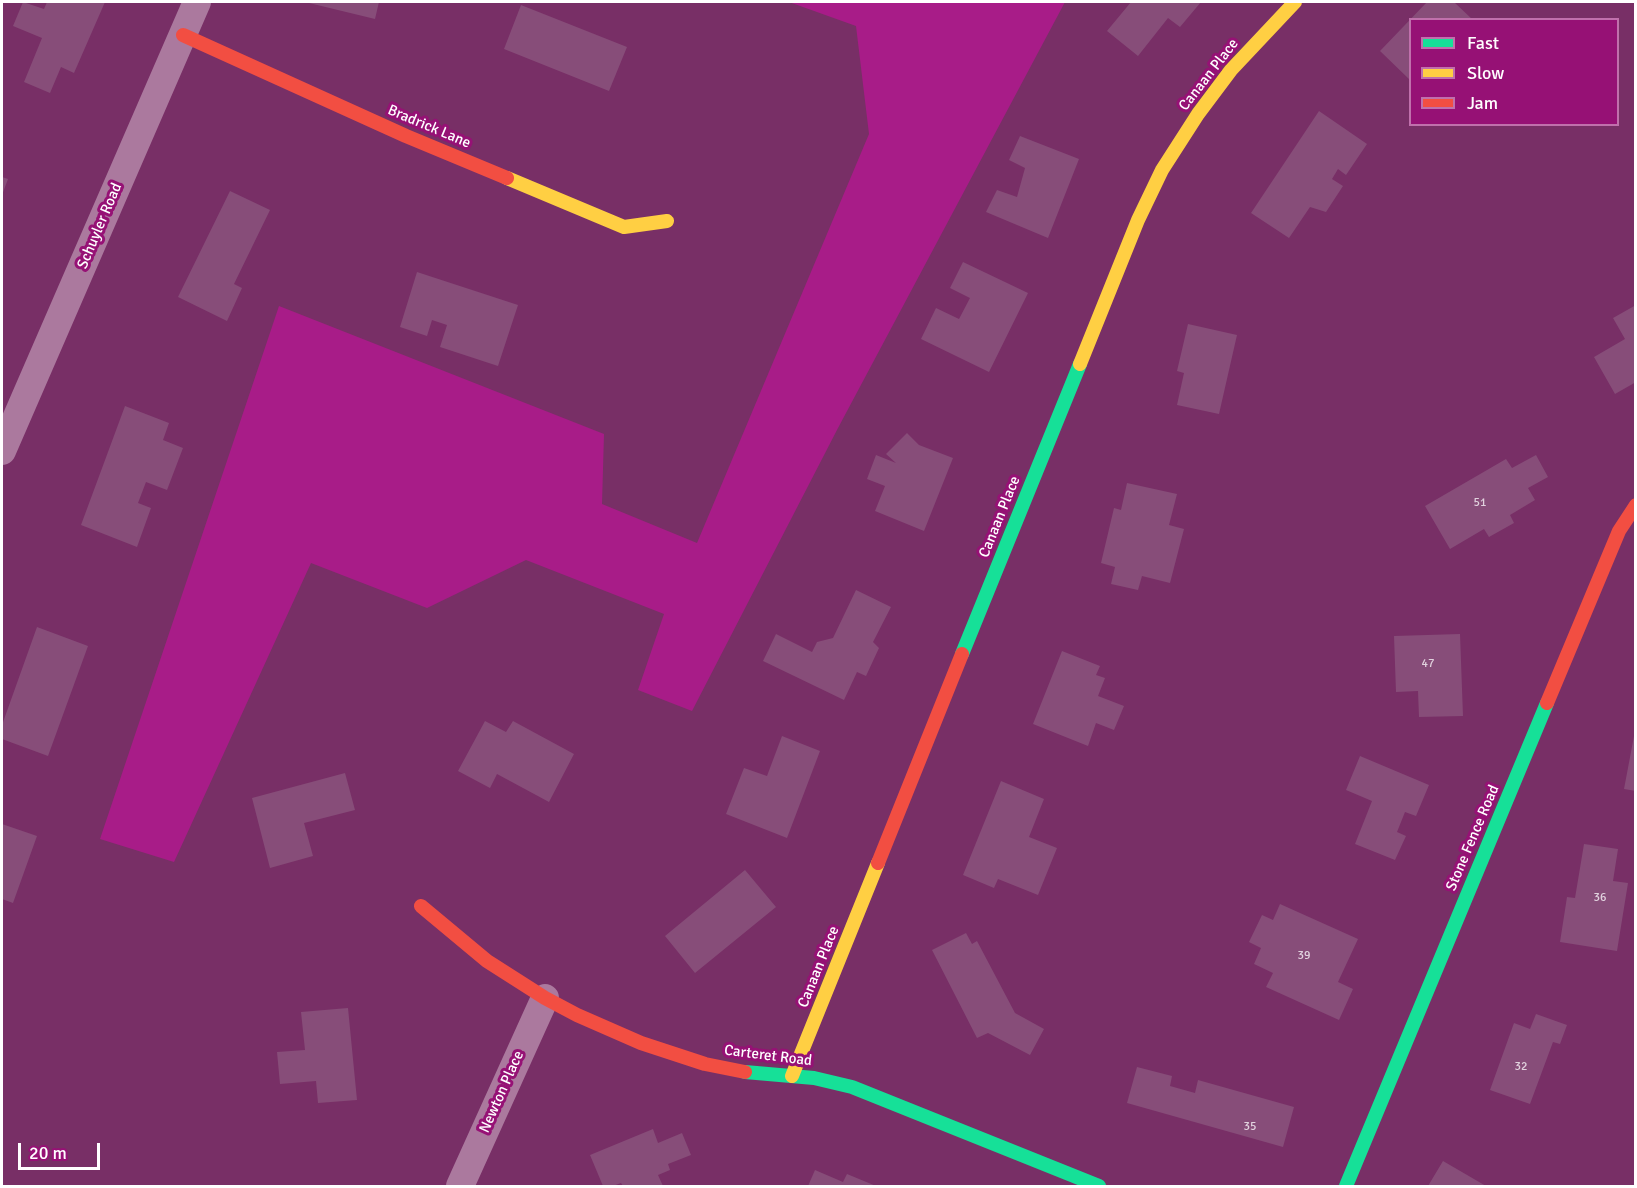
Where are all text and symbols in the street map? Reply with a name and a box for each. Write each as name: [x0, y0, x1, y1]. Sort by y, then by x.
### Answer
legend: [1409, 18, 1619, 126]
text: Fast: [1467, 32, 1499, 54]
street label: Canaan Place: [1175, 35, 1243, 115]
text: Slow: [1467, 62, 1504, 84]
text: Jam: [1467, 92, 1498, 114]
street label: Bradrick Lane: [385, 101, 473, 153]
street label: Schuyler Road: [74, 180, 126, 272]
street label: Canaan Place: [975, 474, 1025, 560]
house number: 51: [1474, 496, 1486, 510]
house number: 47: [1422, 657, 1434, 671]
street label: Stone Fence Road: [1443, 782, 1503, 894]
house number: 36: [1594, 891, 1606, 905]
street label: Canaan Place: [794, 924, 844, 1010]
house number: 39: [1298, 949, 1310, 963]
street label: Carteret Road: [723, 1042, 813, 1070]
street label: Newton Place: [476, 1048, 528, 1136]
house number: 32: [1515, 1060, 1527, 1074]
house number: 35: [1244, 1120, 1256, 1134]
scale bar: [21, 1131, 104, 1169]
text: 20 m: [29, 1142, 67, 1164]

